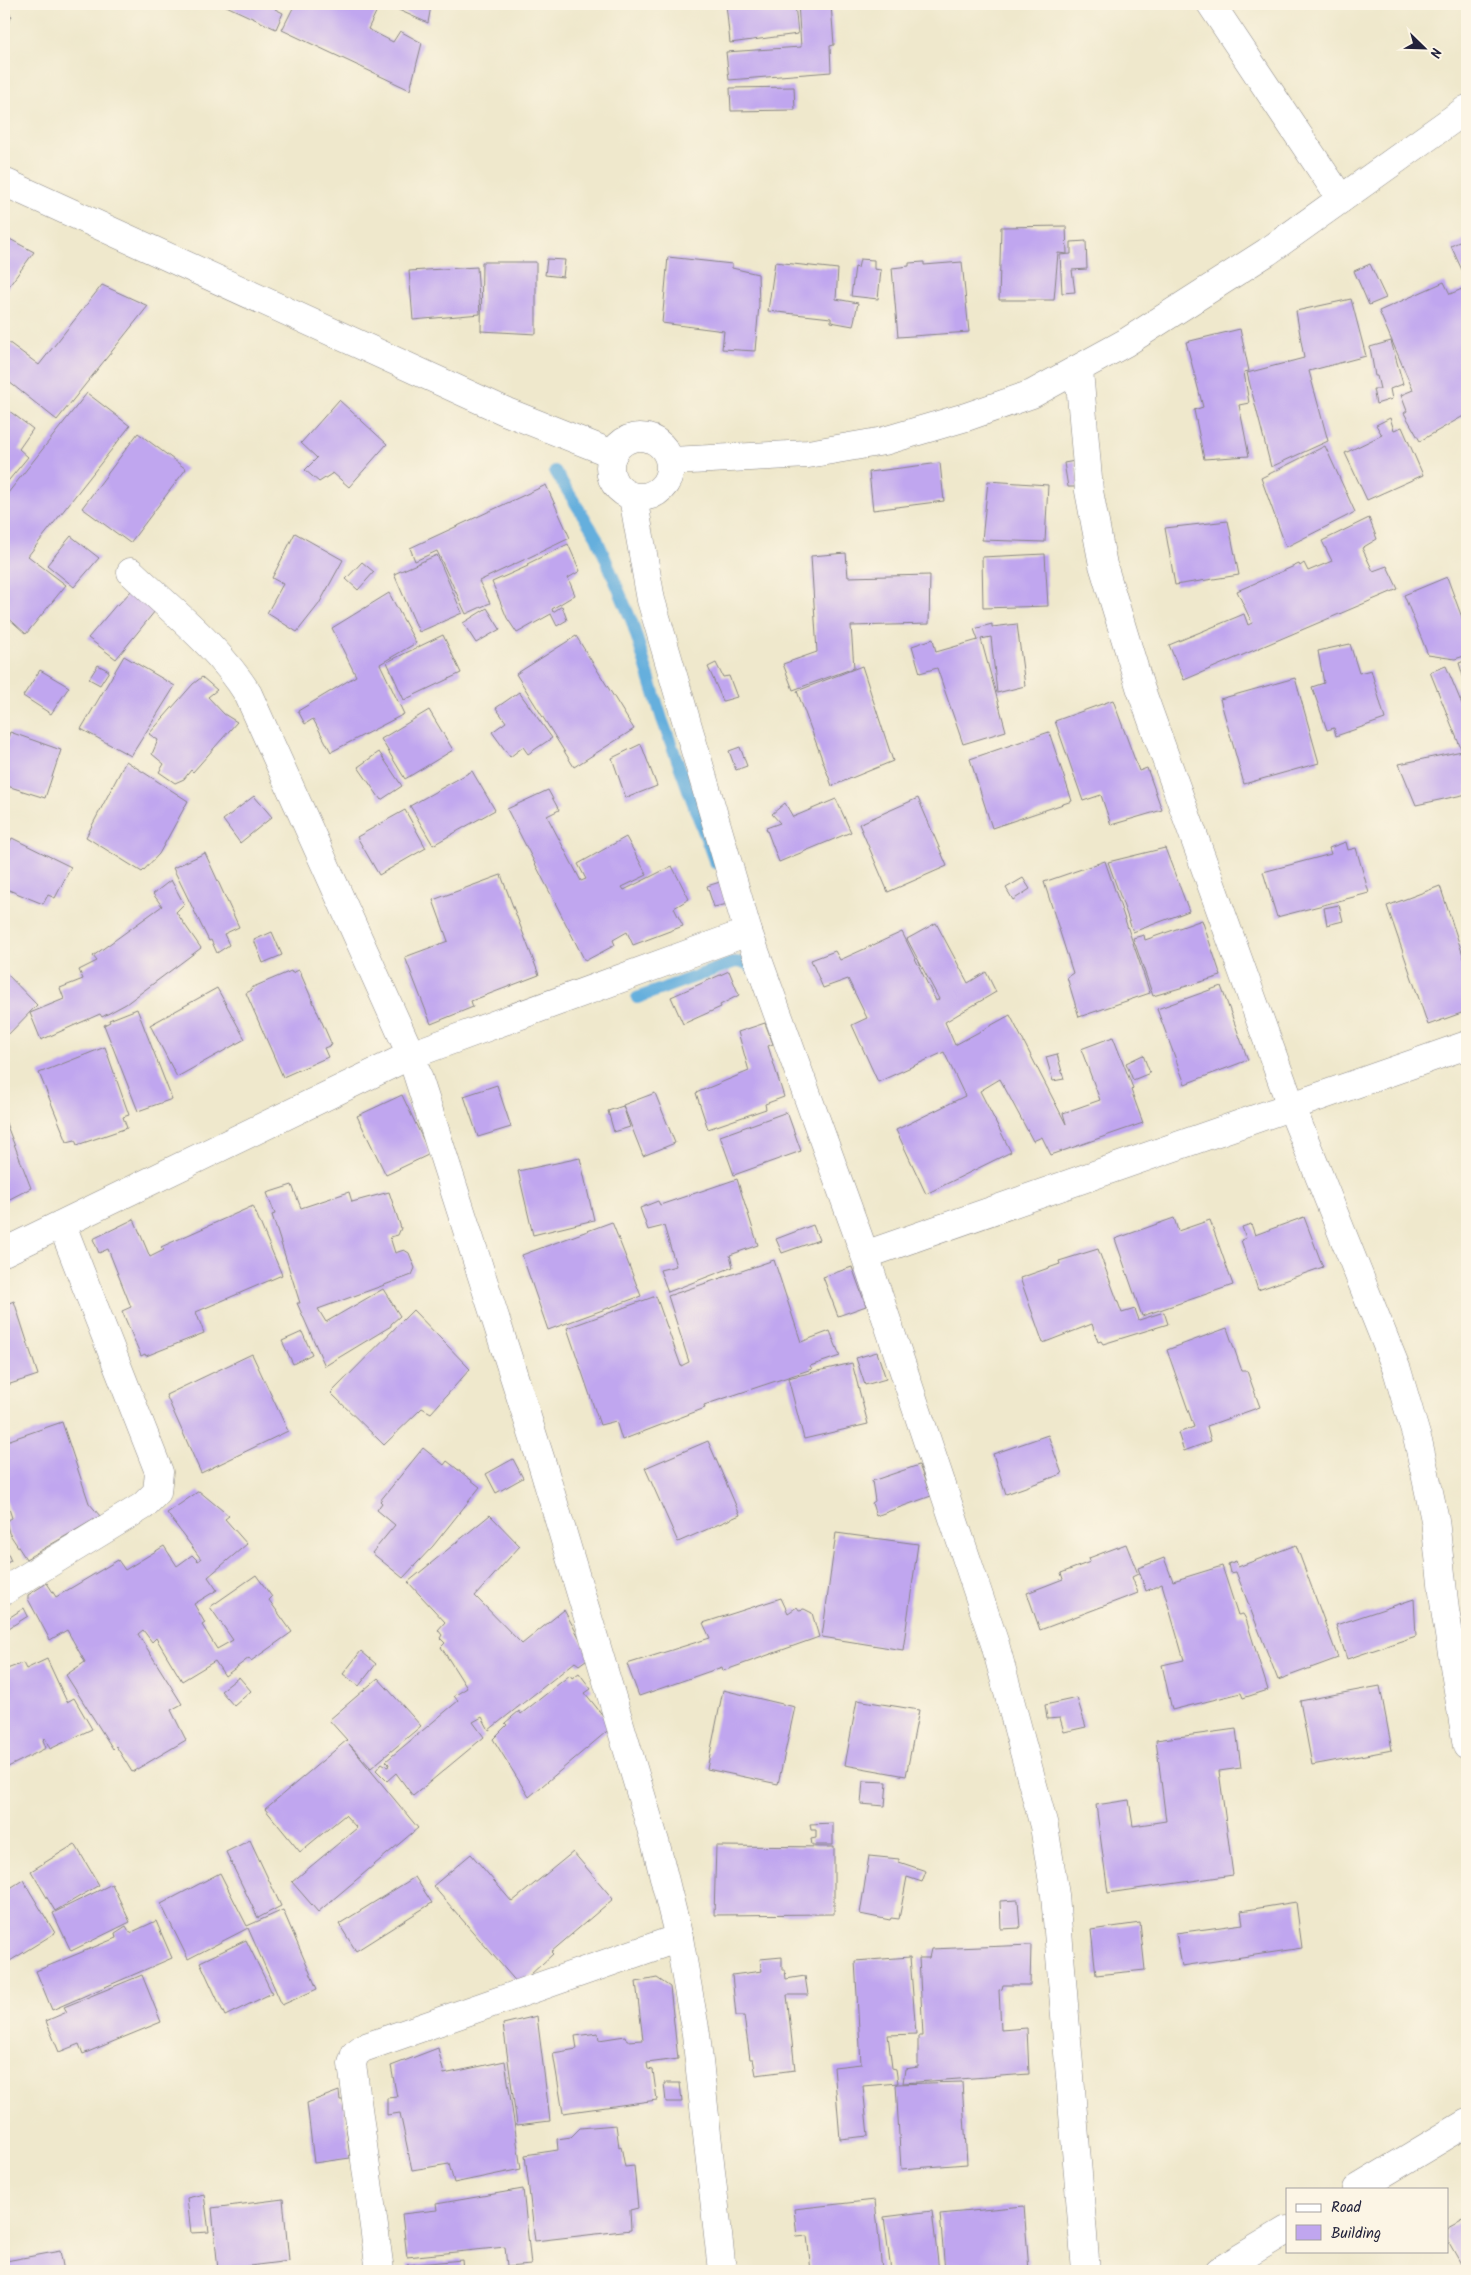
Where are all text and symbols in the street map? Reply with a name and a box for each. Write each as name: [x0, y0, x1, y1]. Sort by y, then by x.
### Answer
north arrow: [1398, 22, 1448, 72]
text: N: [1423, 44, 1447, 61]
legend: [1286, 2188, 1448, 2252]
text: Road: [1331, 2196, 1362, 2220]
text: Building: [1331, 2222, 1381, 2246]

